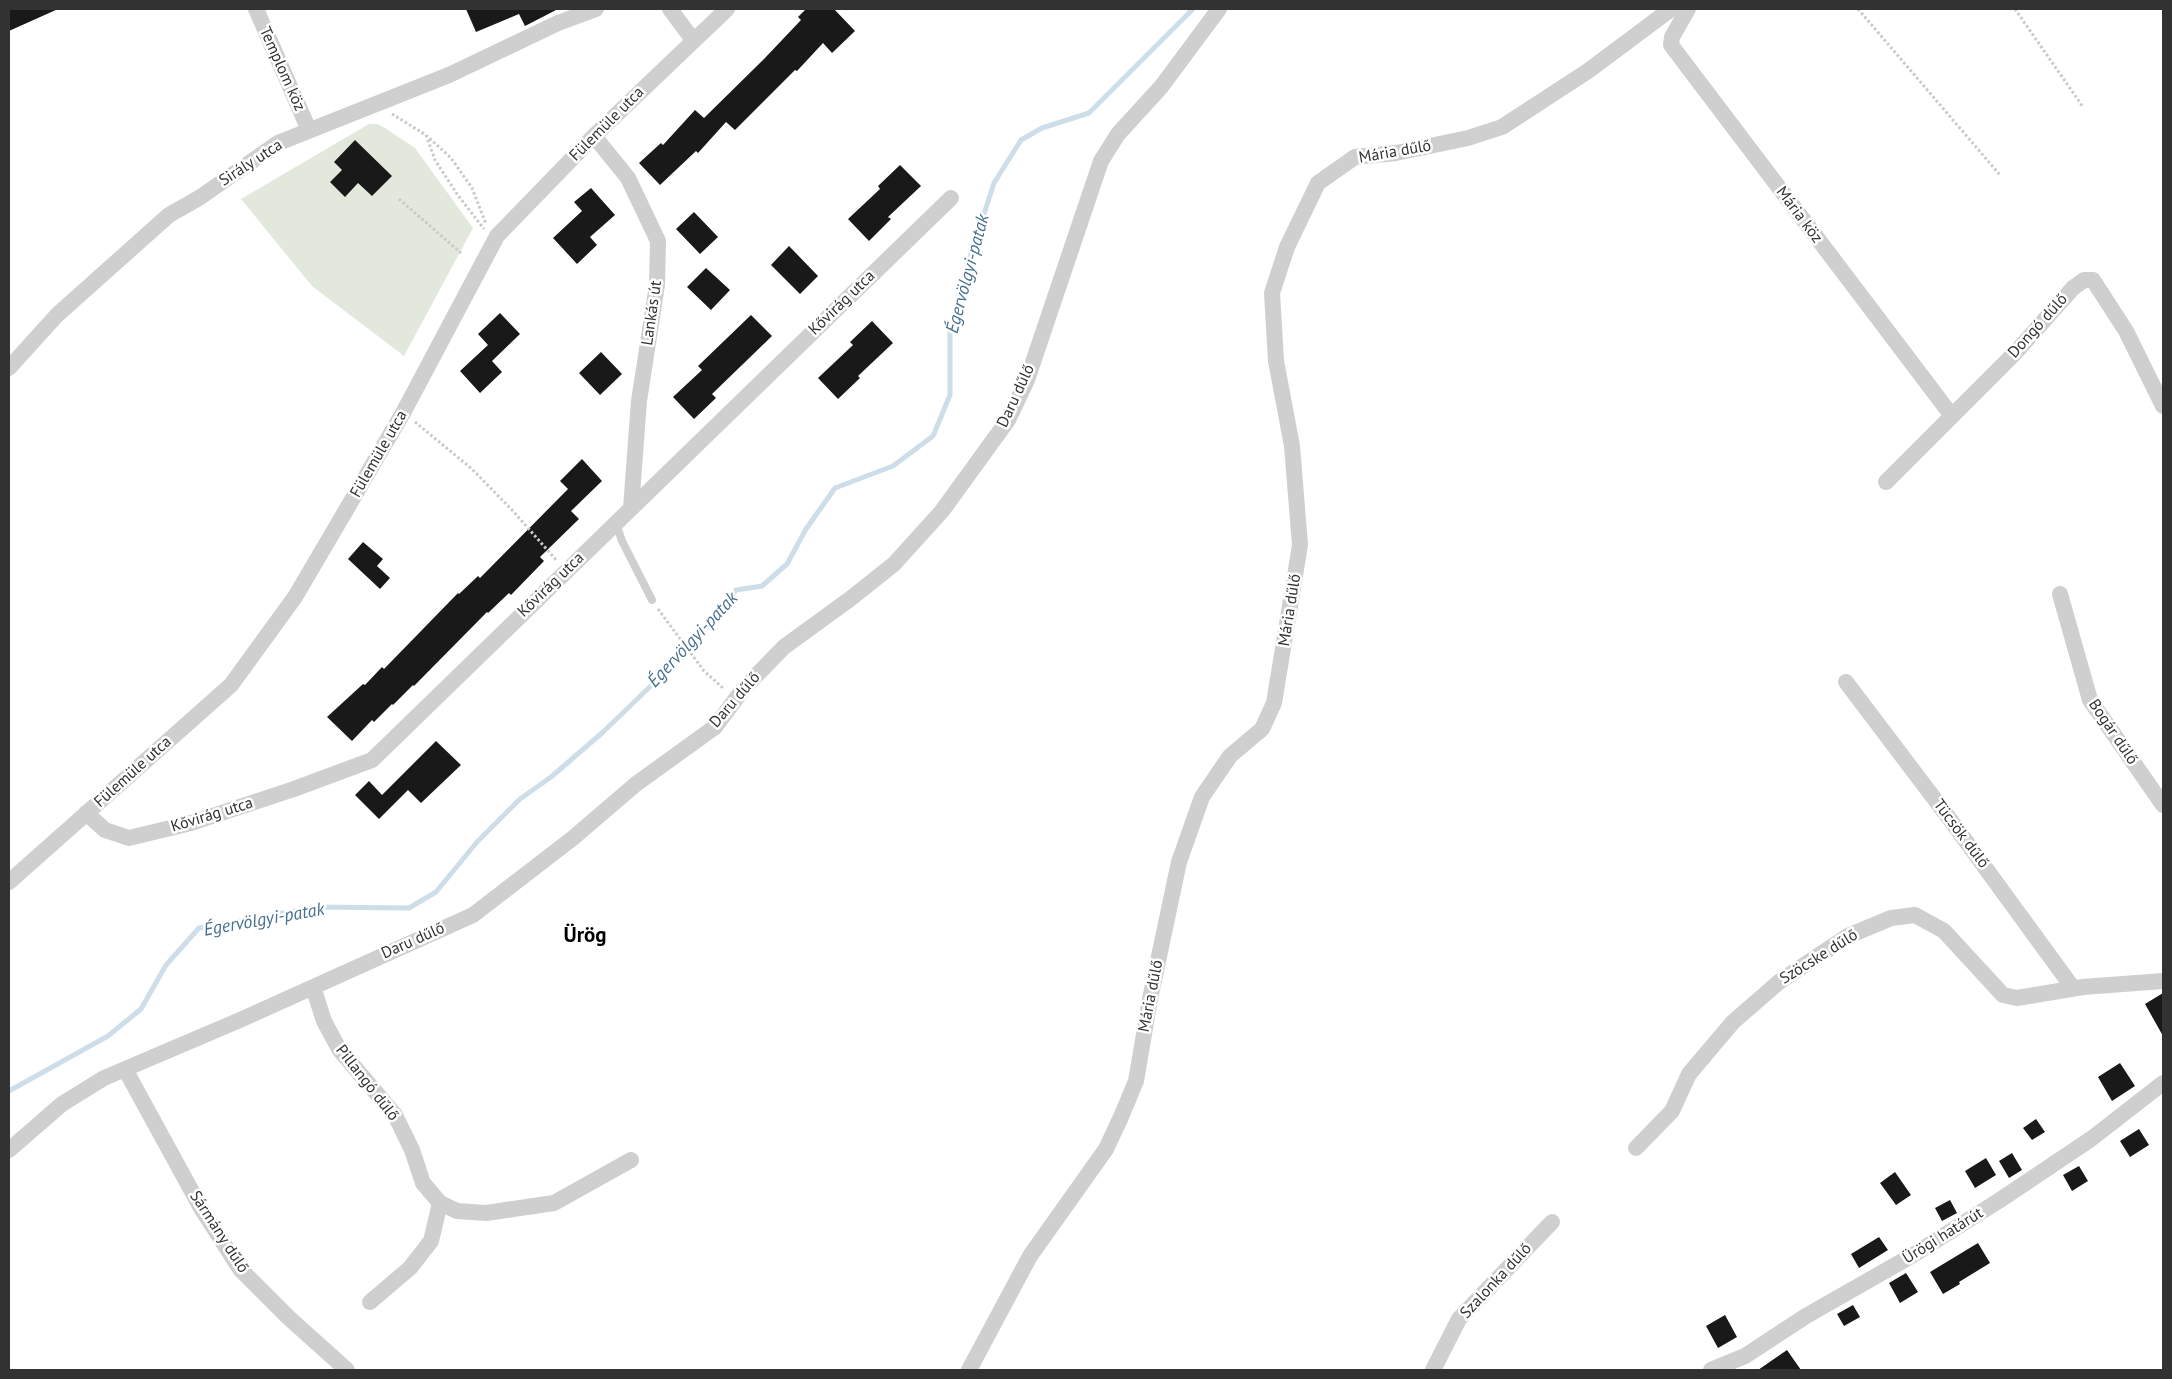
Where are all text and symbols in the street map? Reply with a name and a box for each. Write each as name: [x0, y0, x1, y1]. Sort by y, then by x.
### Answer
street label: Templom köz: [255, 24, 309, 114]
street label: Fülemüle utca: [566, 83, 648, 165]
street label: Sirály utca: [216, 135, 286, 191]
street label: Mária dűlő: [1357, 136, 1433, 168]
street label: Mária köz: [1772, 183, 1826, 247]
water label: Égervölgyi-patak: [942, 212, 994, 336]
street label: Kővirág utca: [805, 267, 879, 339]
street label: Lankás út: [638, 279, 666, 347]
street label: Dongó dűlő: [2004, 290, 2072, 362]
street label: Daru dűlő: [993, 361, 1039, 431]
street label: Fülemüle utca: [346, 407, 412, 501]
street label: Kővirág utca: [514, 549, 588, 621]
street label: Mária dűlő: [1275, 572, 1305, 648]
water label: Égervölgyi-patak: [643, 588, 743, 692]
street label: Daru dűlő: [706, 668, 764, 732]
street label: Bogár dűlő: [2084, 696, 2142, 768]
street label: Fülemüle utca: [90, 732, 176, 812]
street label: Kővirág utca: [169, 793, 255, 837]
street label: Tücsök dűlő: [1929, 796, 1993, 872]
water label: Égervölgyi-patak: [202, 899, 326, 941]
street label: Daru dűlő: [378, 919, 448, 963]
district label: Ürög: [563, 923, 607, 949]
street label: Szöcske dűlő: [1776, 925, 1862, 989]
street label: Mária dűlő: [1135, 958, 1167, 1034]
street label: Pillangó dűlő: [331, 1041, 403, 1125]
street label: Sármány dűlő: [185, 1187, 253, 1277]
street label: Ürögi határút: [1899, 1204, 1987, 1268]
street label: Szalonka dűlő: [1456, 1239, 1536, 1323]

